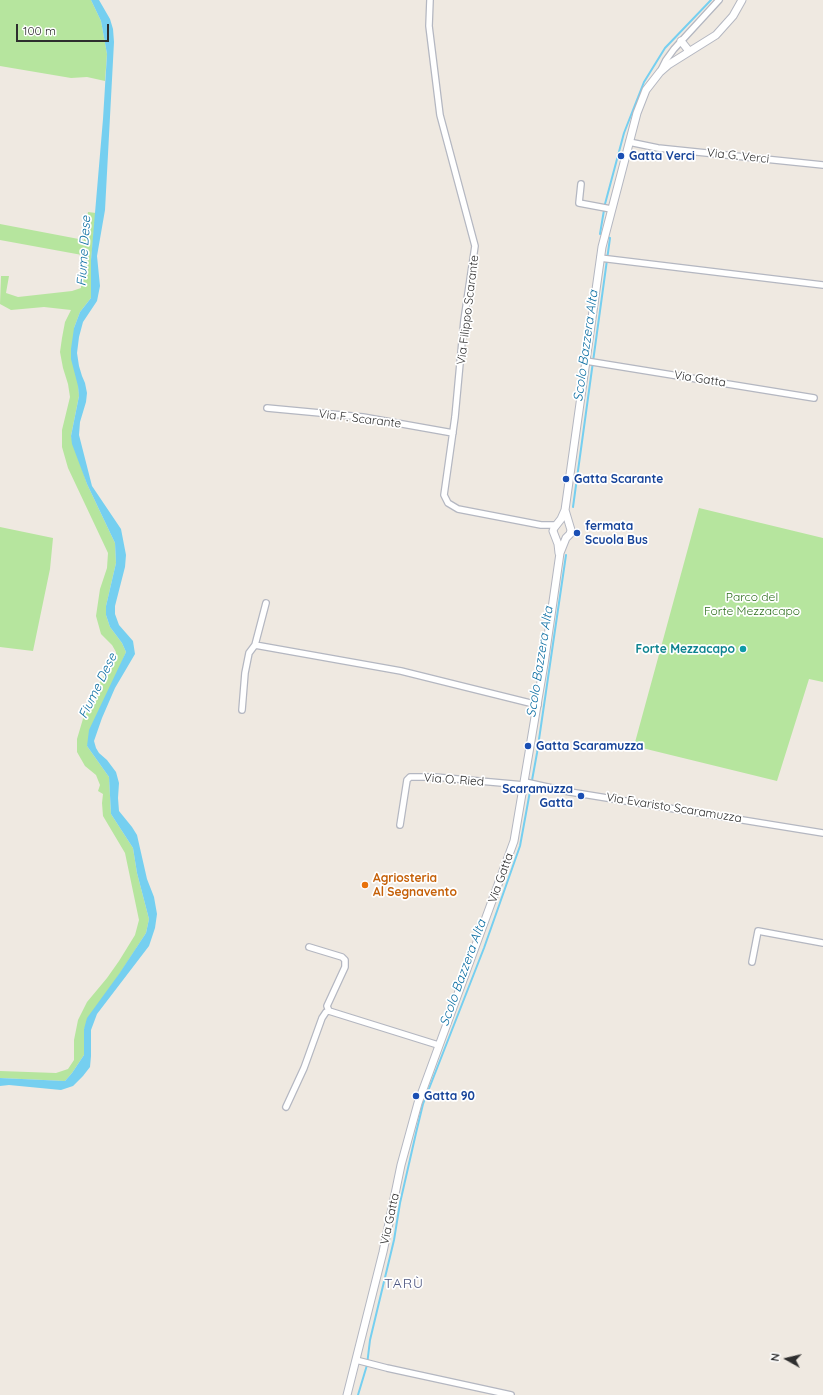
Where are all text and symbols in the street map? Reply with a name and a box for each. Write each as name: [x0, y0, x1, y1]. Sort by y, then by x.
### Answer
scale bar: [18, 16, 111, 42]
text: 100 m: [23, 23, 56, 38]
street label: Via G. Verci: [706, 146, 770, 166]
place label: Gatta Verci: [629, 149, 695, 163]
marker: Gatta Verci: [616, 151, 626, 161]
water label: Fiume Dese: [74, 215, 94, 287]
street label: Via Filippo Scarante: [454, 254, 482, 366]
water label: Scolo Bazzera Alta: [570, 289, 602, 403]
street label: Via Gatta: [673, 368, 727, 390]
street label: Via F. Scarante: [318, 407, 402, 431]
place label: Gatta Scarante: [574, 472, 663, 486]
marker: Gatta Scarante: [561, 474, 571, 484]
place label: fermata Scuola Bus: [585, 519, 648, 547]
marker: fermata Scuola Bus: [572, 528, 582, 538]
park label: Parco del Forte Mezzacapo: [704, 590, 800, 618]
water label: Scolo Bazzera Alta: [524, 605, 556, 719]
place label: Forte Mezzacapo: [636, 642, 735, 656]
marker: Forte Mezzacapo: [738, 644, 748, 654]
water label: Fiume Dese: [76, 651, 120, 721]
place label: Gatta Scaramuzza: [536, 739, 644, 753]
marker: Gatta Scaramuzza: [523, 741, 533, 751]
street label: Via O. Ried: [423, 771, 485, 789]
place label: Scaramuzza Gatta: [502, 782, 573, 810]
street label: Via Evaristo Scaramuzza: [605, 790, 743, 826]
marker: Scaramuzza Gatta: [576, 791, 586, 801]
street label: Via Gatta: [485, 851, 517, 905]
place label: Agriosteria Al Segnavento: [373, 871, 457, 899]
marker: Agriosteria Al Segnavento: [360, 880, 370, 890]
water label: Scolo Bazzera Alta: [437, 918, 489, 1028]
place label: Gatta 90: [424, 1089, 475, 1103]
marker: Gatta 90: [411, 1091, 421, 1101]
street label: Via Gatta: [378, 1192, 402, 1246]
district label: TARÙ: [384, 1276, 424, 1292]
north arrow: [767, 1339, 807, 1379]
text: N: [768, 1352, 783, 1362]

